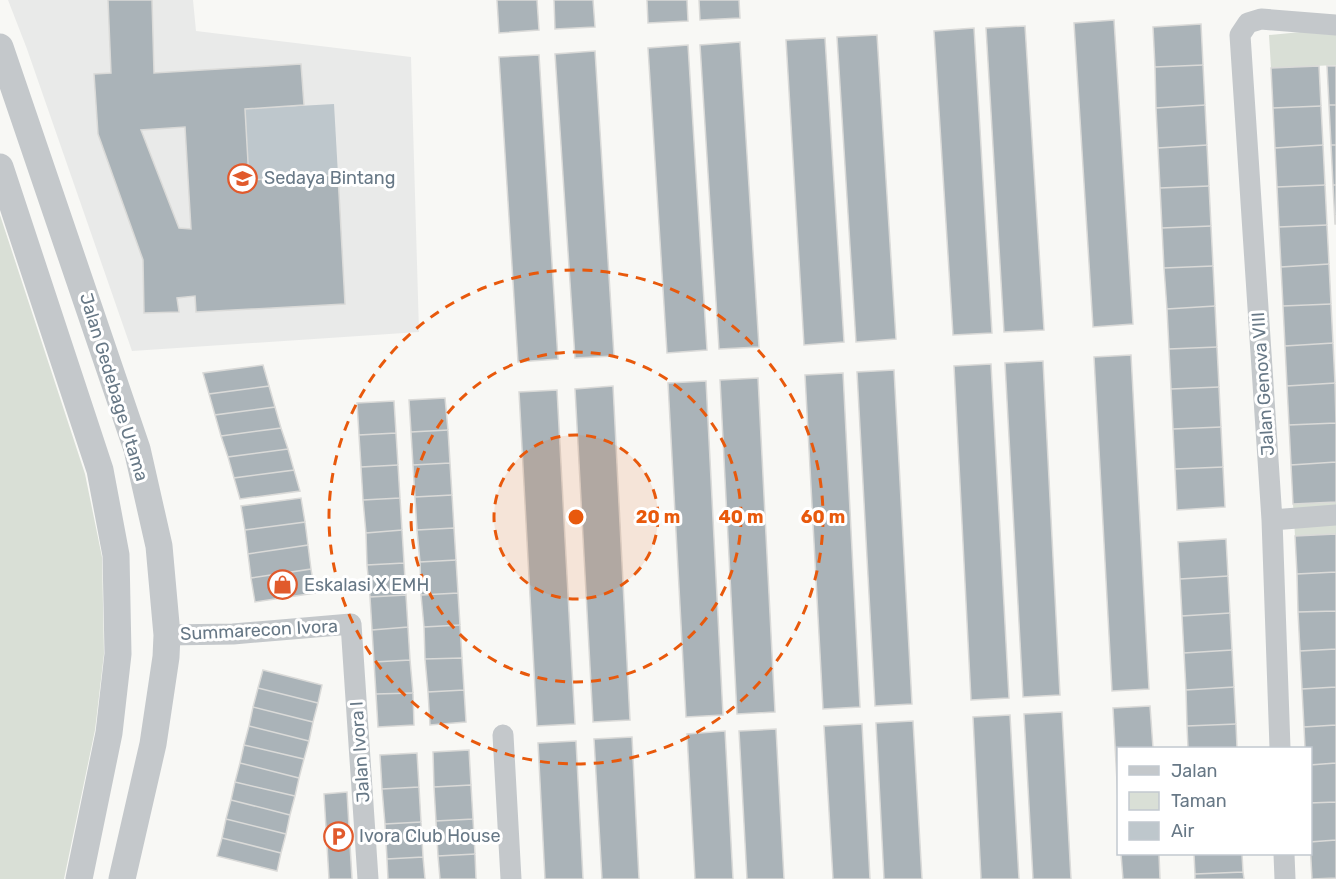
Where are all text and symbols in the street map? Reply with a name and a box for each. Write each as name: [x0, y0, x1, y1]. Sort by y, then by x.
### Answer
school or university icon: Sedaya Bintang: [227, 162, 259, 194]
place label: Sedaya Bintang: [264, 167, 395, 189]
street label: Jalan Gedebage Utama: [75, 290, 153, 484]
street label: Jalan Genova VIII: [1247, 311, 1279, 457]
text: 20 m: [636, 506, 680, 528]
text: 40 m: [719, 506, 763, 528]
text: 60 m: [801, 506, 845, 528]
centre of rings: [566, 507, 586, 527]
shop icon: Eskalasi X EMH: [267, 569, 299, 601]
place label: Eskalasi X EMH: [304, 574, 429, 596]
street label: Summarecon Ivora: [180, 615, 338, 645]
street label: Jalan Ivora I: [345, 700, 375, 804]
legend: [1117, 747, 1312, 855]
text: Jalan: [1171, 760, 1218, 782]
text: Taman: [1171, 790, 1227, 812]
parking icon: Ivora Club House: [322, 820, 354, 852]
text: Air: [1171, 820, 1194, 842]
place label: Ivora Club House: [359, 825, 501, 847]

